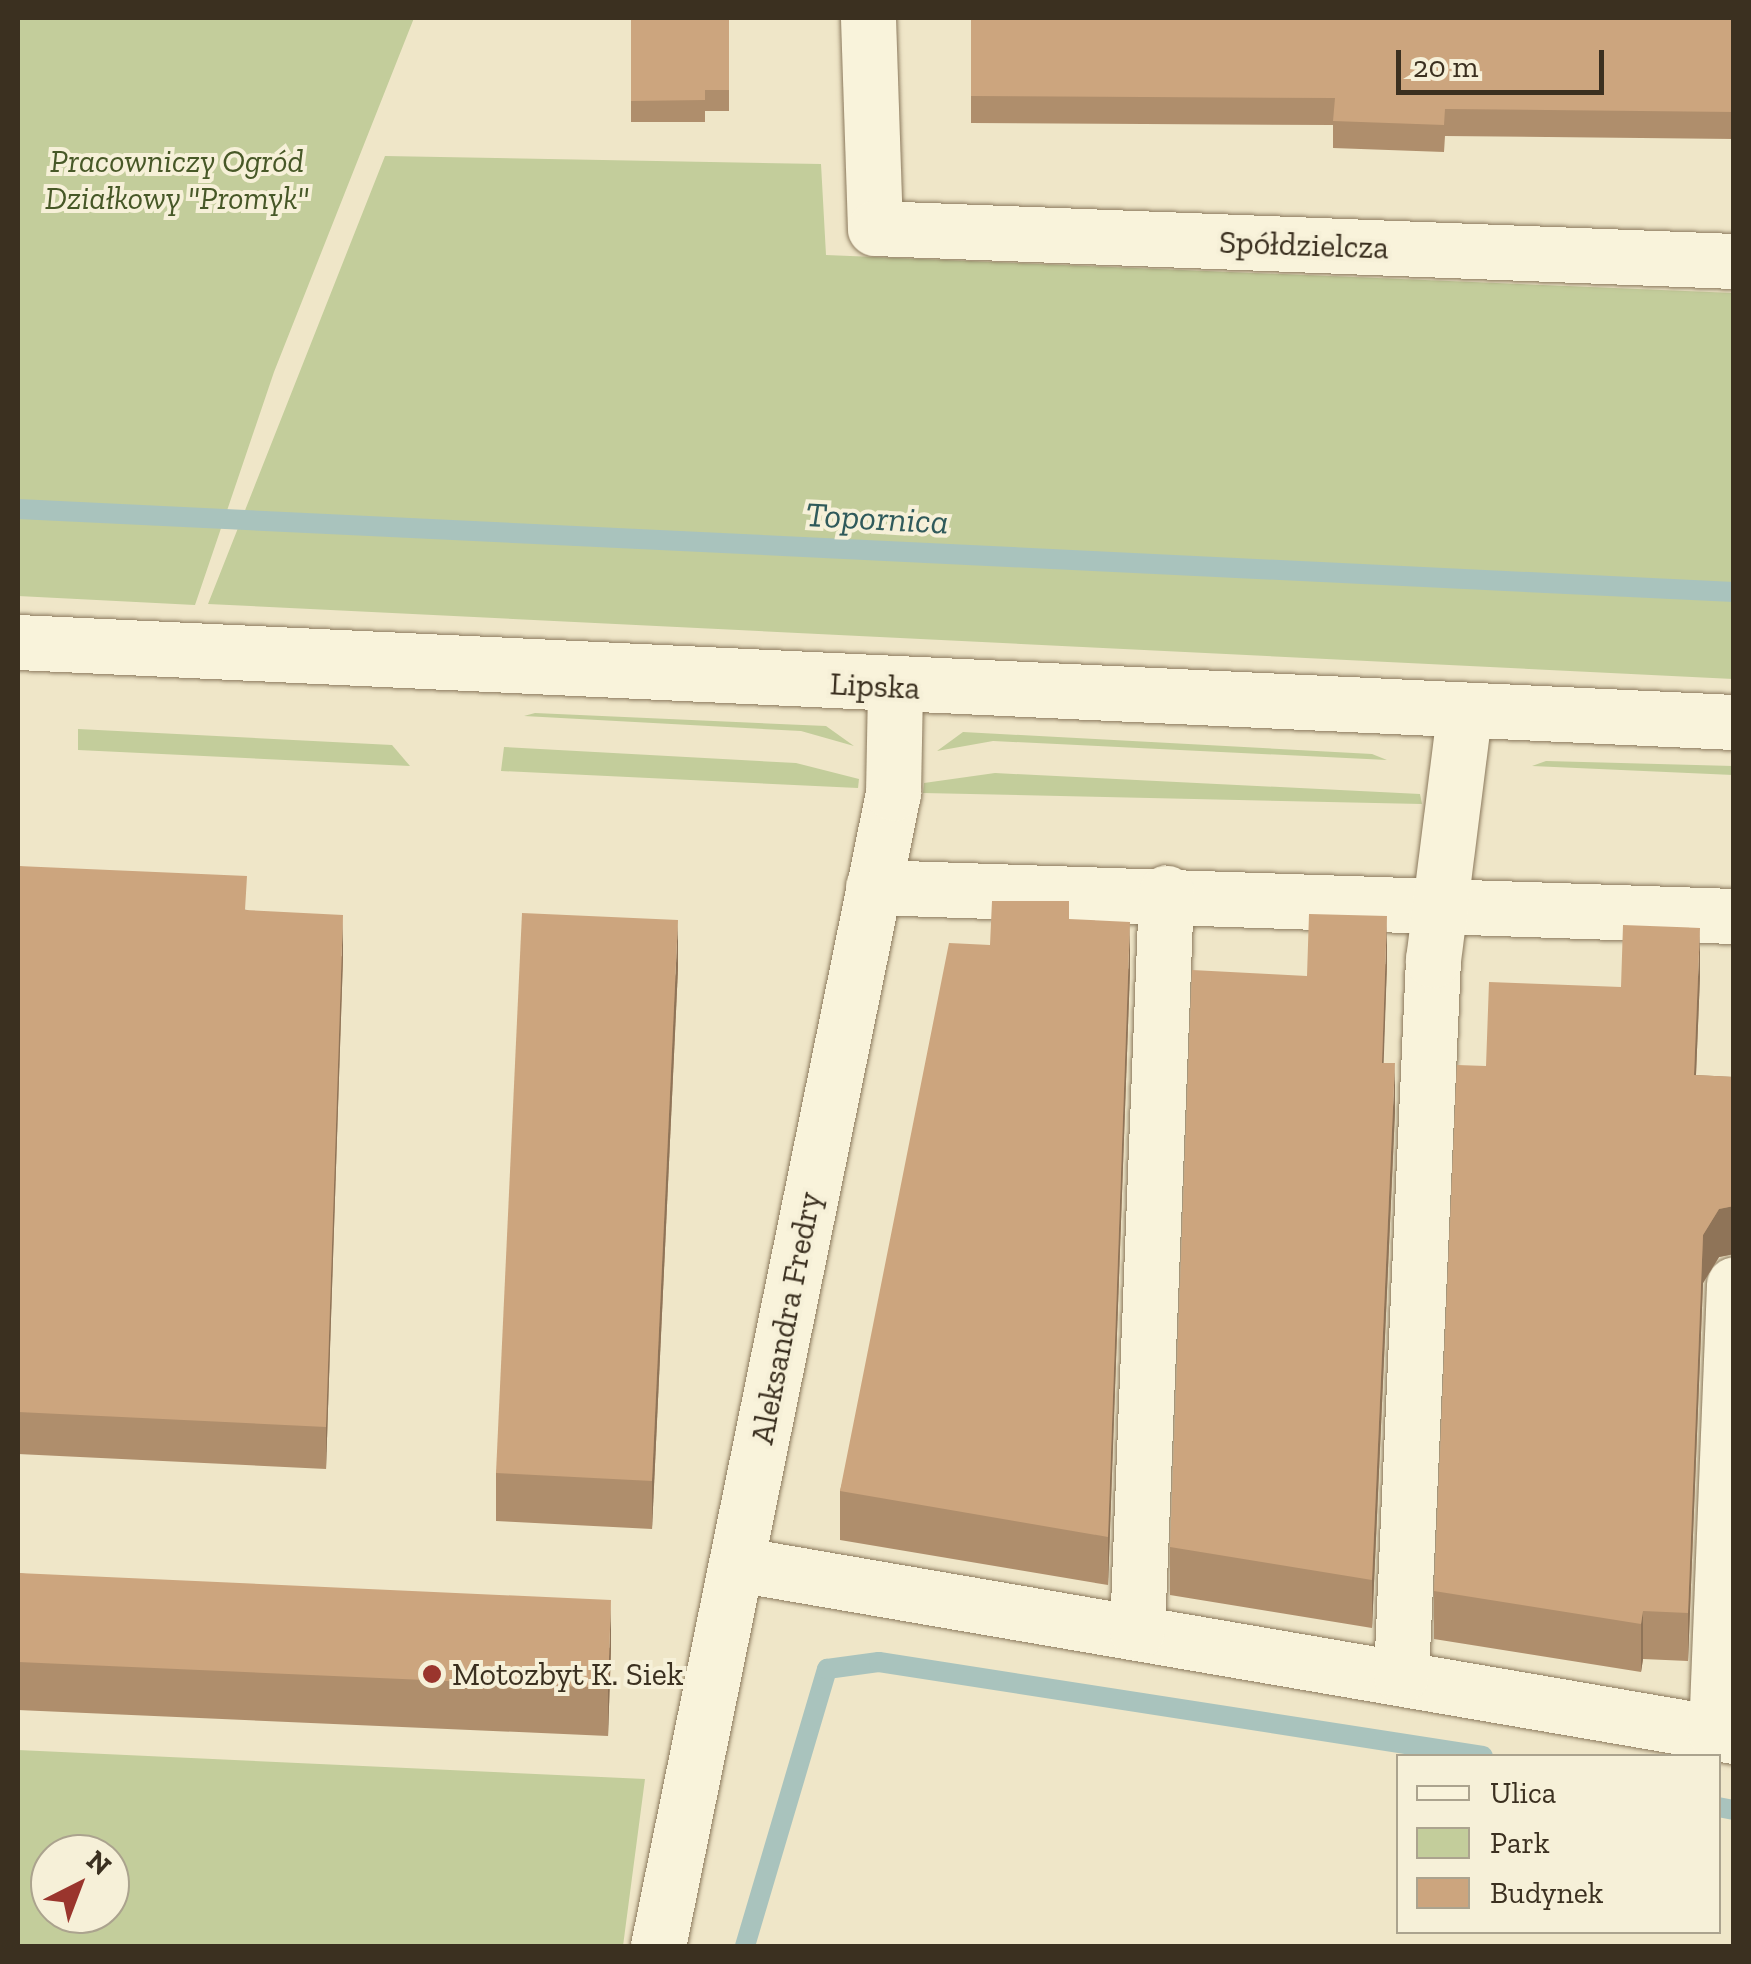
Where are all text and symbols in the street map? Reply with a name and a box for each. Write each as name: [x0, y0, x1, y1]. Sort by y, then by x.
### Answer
scale bar: [1401, 30, 1608, 92]
text: 20 m: [1413, 49, 1478, 85]
park label: Pracowniczy Ogród Działkowy "Promyk": [45, 143, 309, 218]
street label: Spółdzielcza: [1218, 223, 1390, 267]
water label: Topornica: [804, 493, 950, 543]
street label: Lipska: [829, 664, 921, 708]
street label: Aleksandra Fredry: [743, 1189, 829, 1447]
place label: Motozbyt K. Siek: [452, 1655, 683, 1693]
marker: Motozbyt K. Siek: [421, 1663, 443, 1685]
legend: [1396, 1754, 1721, 1934]
text: Ulica: [1490, 1775, 1556, 1811]
text: Park: [1490, 1825, 1550, 1861]
north arrow: [30, 1834, 130, 1934]
text: N: [80, 1843, 118, 1882]
text: Budynek: [1490, 1875, 1603, 1911]

